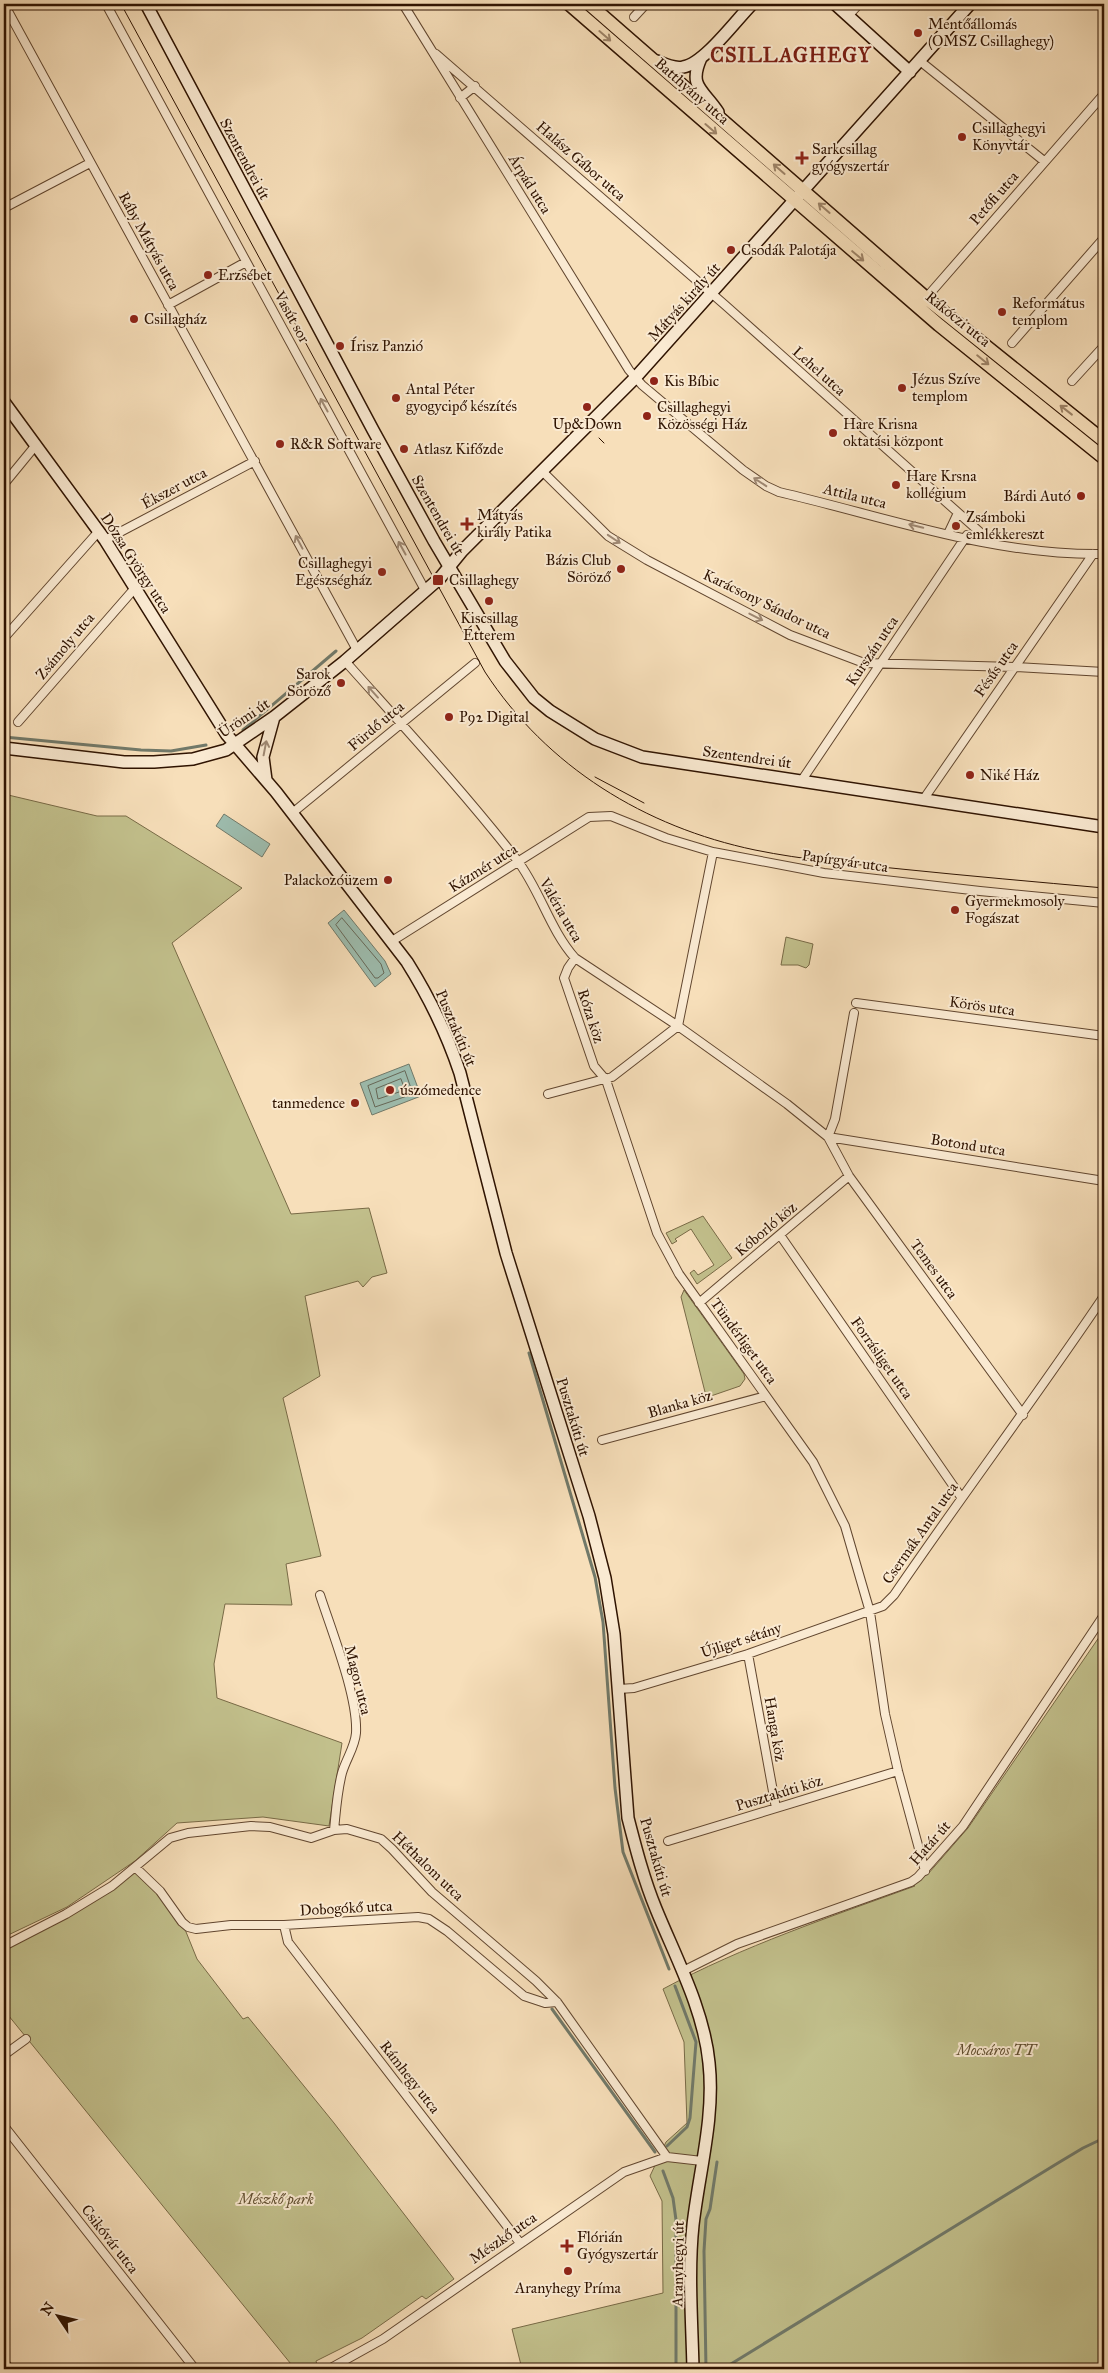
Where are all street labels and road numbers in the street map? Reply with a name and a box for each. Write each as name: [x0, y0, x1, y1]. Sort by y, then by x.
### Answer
street label: Batthyány utca: [651, 54, 733, 129]
street label: Szentendrei út: [216, 115, 274, 203]
street label: Halász Gábor utca: [533, 117, 630, 205]
street label: Árpád utca: [504, 150, 556, 217]
street label: Petőfi utca: [966, 167, 1023, 229]
street label: Ráby Mátyás utca: [115, 189, 184, 294]
street label: Mátyás király út: [644, 258, 724, 345]
street label: Vasút sor: [270, 287, 314, 346]
street label: Rákóczi utca: [922, 287, 994, 351]
street label: Lehel utca: [789, 343, 850, 400]
street label: Ékszer utca: [138, 462, 210, 513]
street label: Szentendrei út: [408, 472, 469, 559]
street label: Attila utca: [821, 479, 889, 513]
street label: Dózsa György utca: [97, 510, 175, 617]
street label: Karácsony Sándor utca: [700, 565, 834, 643]
street label: Zsámoly utca: [32, 609, 98, 683]
street label: Kurszán utca: [842, 612, 902, 689]
street label: Fésűs utca: [970, 637, 1022, 700]
street label: Ürömi út: [214, 693, 274, 742]
street label: Fürdő utca: [344, 697, 408, 755]
street label: Szentendrei út: [701, 742, 793, 772]
street label: Kázmér utca: [445, 839, 521, 896]
street label: Papírgyár utca: [801, 846, 890, 876]
street label: Valéria utca: [535, 874, 587, 946]
street label: Pusztakúti út: [432, 987, 480, 1070]
street label: Róza köz: [574, 987, 608, 1045]
street label: Körös utca: [948, 992, 1017, 1020]
street label: Botond utca: [929, 1130, 1007, 1160]
street label: Kóborló köz: [732, 1198, 801, 1260]
street label: Temes utca: [907, 1236, 962, 1303]
street label: Tündérliget utca: [707, 1295, 782, 1388]
street label: Forrásliget utca: [847, 1313, 917, 1403]
street label: Pusztakúti út: [552, 1375, 594, 1459]
street label: Blanka köz: [646, 1386, 714, 1422]
street label: Csermák Antal utca: [878, 1478, 962, 1587]
street label: Újliget sétány: [698, 1617, 784, 1661]
street label: Magor utca: [341, 1643, 376, 1717]
street label: Hanga köz: [760, 1695, 790, 1763]
street label: Pusztakúti köz: [733, 1771, 825, 1815]
street label: Pusztakúti út: [636, 1815, 676, 1899]
street label: Határ út: [906, 1817, 955, 1869]
street label: Héthalom utca: [388, 1827, 468, 1905]
street label: Dobogókő utca: [299, 1897, 393, 1919]
street label: Rámhegy utca: [376, 2037, 444, 2117]
street label: Csikóvár utca: [78, 2201, 143, 2278]
street label: Mészkő utca: [466, 2208, 541, 2268]
street label: Aranyhegyi út: [668, 2220, 688, 2308]

